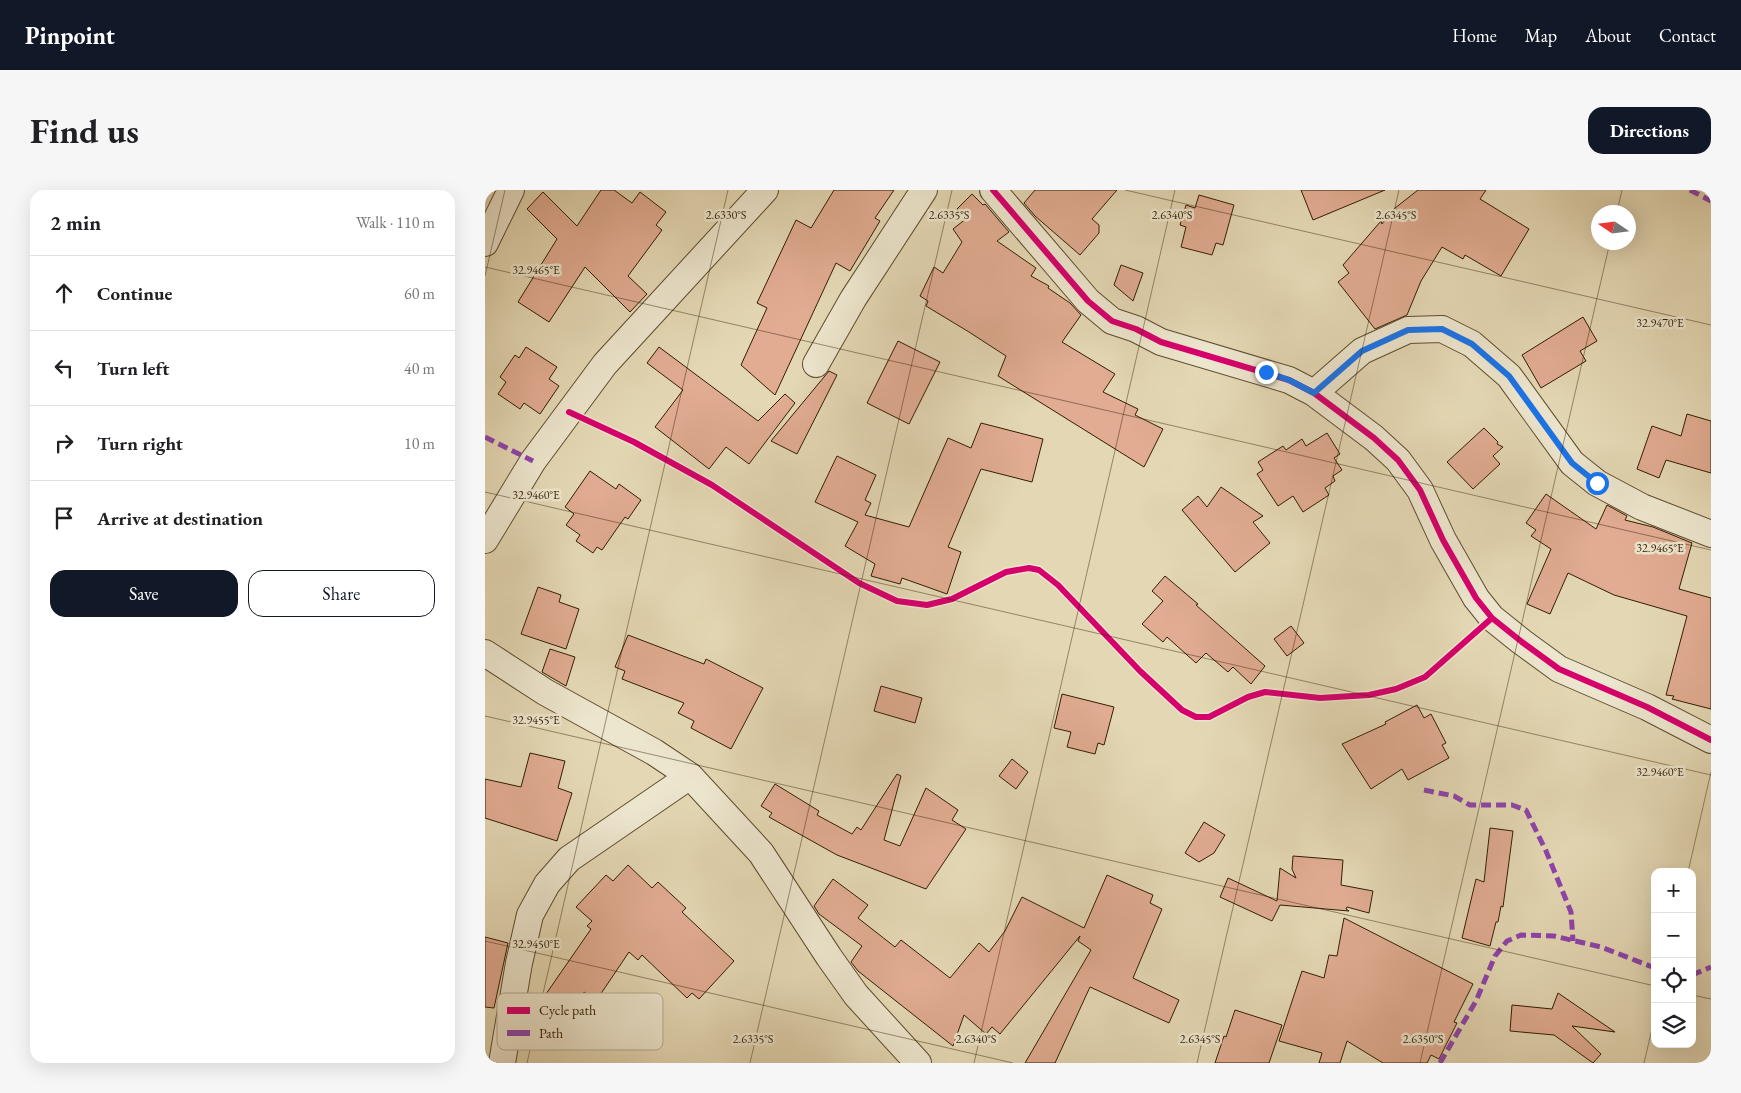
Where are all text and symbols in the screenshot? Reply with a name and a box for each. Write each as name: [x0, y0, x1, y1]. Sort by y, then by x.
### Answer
text: Pinpoint: [25, 20, 115, 51]
text: Home: [1452, 24, 1497, 47]
text: Map: [1525, 24, 1557, 47]
text: About: [1585, 24, 1631, 47]
text: Contact: [1659, 24, 1716, 47]
button: Directions: [1588, 107, 1711, 154]
text: Find us: [30, 108, 139, 153]
north arrow: [1591, 205, 1636, 250]
text: 2.6330°S: [706, 207, 747, 223]
text: 2.6335°S: [929, 207, 970, 223]
text: 2.6340°S: [1152, 207, 1193, 223]
text: 2.6345°S: [1376, 207, 1417, 223]
text: 2 min: [50, 209, 101, 236]
text: Walk · 110 m: [356, 212, 435, 233]
text: 32.9465°E: [512, 262, 560, 278]
icon: ahead: [50, 279, 78, 307]
text: Continue: [97, 281, 172, 306]
text: 60 m: [404, 283, 435, 304]
text: 32.9470°E: [1636, 315, 1684, 331]
icon: left: [50, 354, 78, 382]
text: Turn left: [97, 356, 169, 381]
text: 40 m: [404, 358, 435, 379]
route end: [1255, 361, 1278, 384]
icon: right: [50, 429, 78, 457]
text: Turn right: [97, 431, 183, 456]
text: 10 m: [404, 433, 435, 454]
route start: [1586, 472, 1609, 495]
text: 32.9460°E: [512, 487, 560, 503]
icon: arrive: [50, 504, 78, 532]
text: Arrive at destination: [97, 506, 263, 531]
text: 32.9465°E: [1636, 540, 1684, 556]
button: Save: [50, 570, 238, 617]
button: Share: [248, 570, 435, 617]
text: 32.9455°E: [512, 712, 560, 728]
text: 32.9460°E: [1636, 764, 1684, 780]
map controls: [1651, 868, 1696, 1048]
button: +: [1651, 868, 1696, 913]
button: −: [1651, 913, 1696, 958]
text: 32.9450°E: [512, 936, 560, 952]
button: locate: [1651, 958, 1696, 1003]
legend: [497, 993, 663, 1050]
text: Cycle path: [539, 1001, 596, 1019]
button: layers: [1651, 1003, 1696, 1048]
text: Path: [539, 1024, 563, 1042]
text: 2.6335°S: [733, 1031, 774, 1047]
text: 2.6340°S: [956, 1031, 997, 1047]
text: 2.6345°S: [1180, 1031, 1221, 1047]
text: 2.6350°S: [1403, 1031, 1444, 1047]

